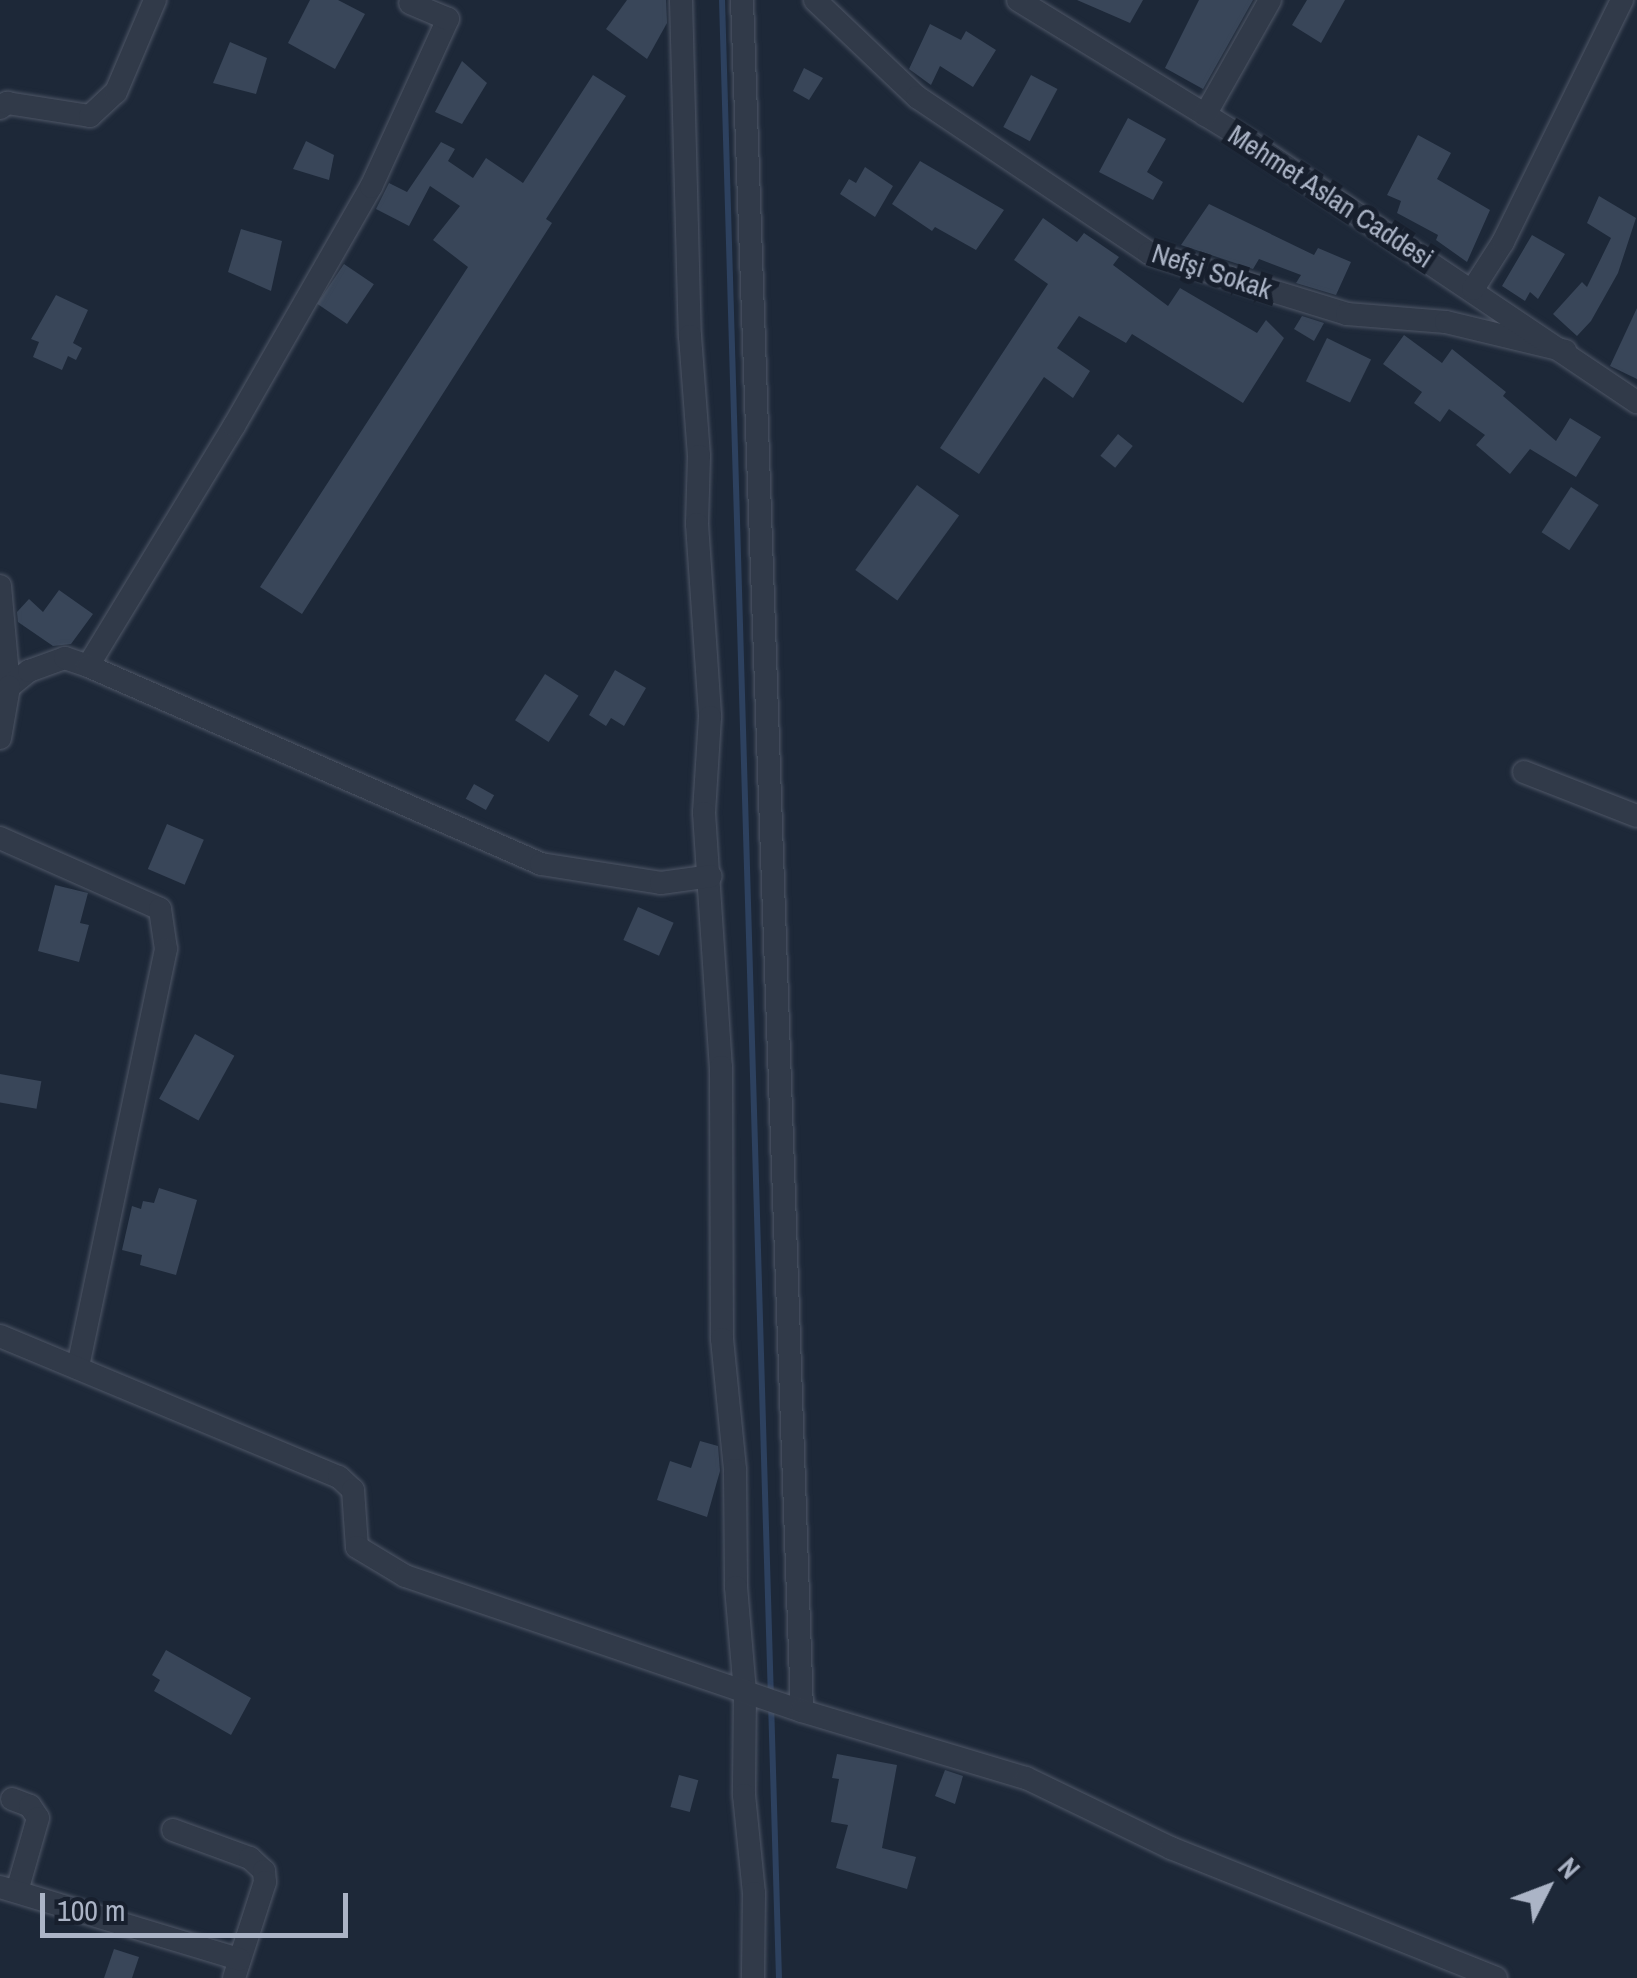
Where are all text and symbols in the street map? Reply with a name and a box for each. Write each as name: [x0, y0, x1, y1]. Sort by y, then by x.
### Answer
street label: Mehmet Aslan Caddesi: [1222, 117, 1440, 275]
street label: Nefşi Sokak: [1148, 236, 1276, 306]
north arrow: [1497, 1838, 1597, 1938]
text: N: [1550, 1849, 1589, 1887]
scale bar: [45, 1873, 352, 1935]
text: 100 m: [57, 1890, 125, 1930]

